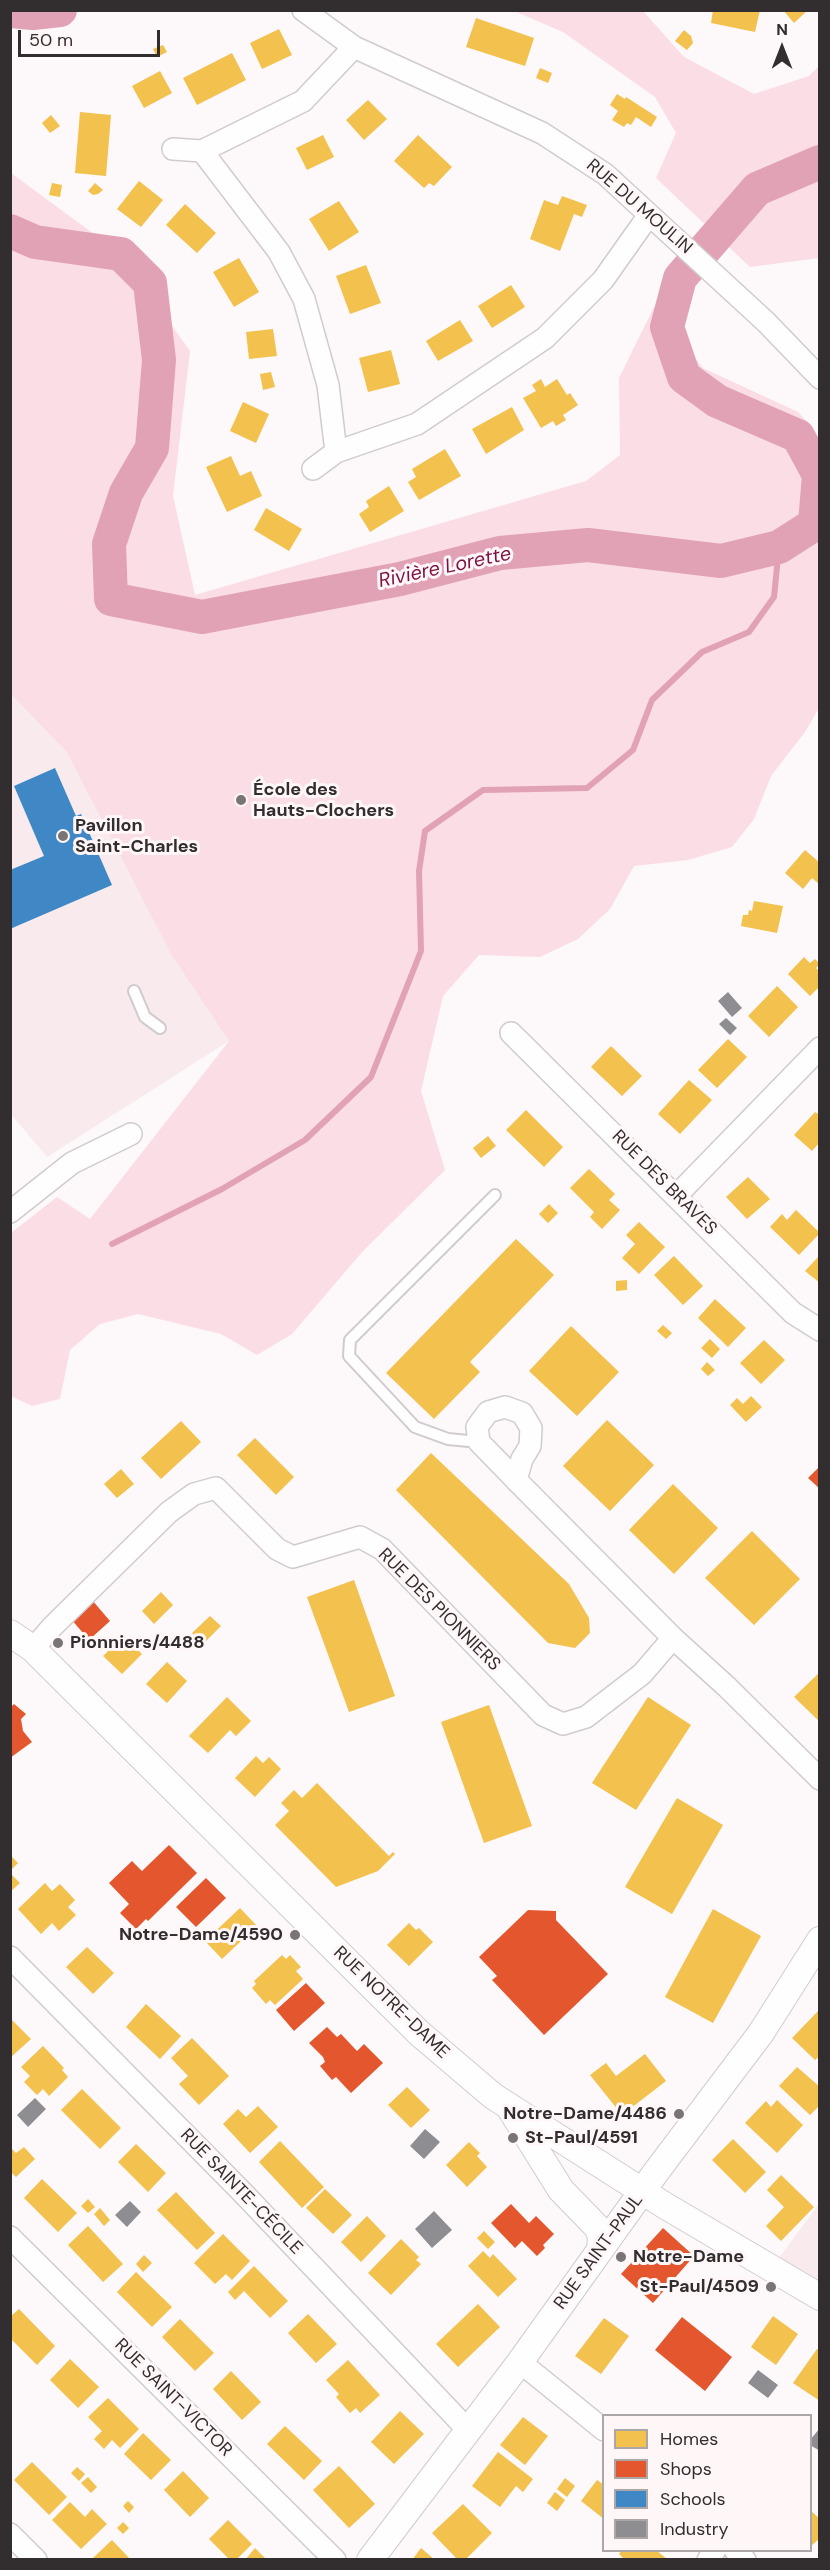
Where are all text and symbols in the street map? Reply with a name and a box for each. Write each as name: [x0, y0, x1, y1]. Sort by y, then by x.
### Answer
scale bar: [21, 18, 164, 56]
north arrow: [752, 18, 812, 78]
text: N: [776, 19, 788, 40]
text: 50 m: [29, 28, 73, 52]
street label: RUE DU MOULIN: [582, 155, 696, 259]
water label: Rivière Lorette: [376, 542, 514, 594]
place label: École des Hauts-Clochers: [253, 779, 394, 822]
marker: École des Hauts-Clochers: [234, 793, 248, 807]
place label: Pavillon Saint-Charles: [75, 815, 198, 858]
marker: Pavillon Saint-Charles: [56, 829, 70, 843]
street label: RUE DES BRAVES: [607, 1126, 721, 1240]
street label: RUE DES PIONNIERS: [373, 1544, 505, 1676]
place label: Pionniers/4488: [70, 1632, 205, 1654]
marker: Pionniers/4488: [51, 1636, 65, 1650]
place label: Notre-Dame/4590: [119, 1924, 283, 1946]
marker: Notre-Dame/4590: [288, 1928, 302, 1942]
street label: RUE NOTRE-DAME: [329, 1942, 453, 2064]
place label: Notre-Dame/4486: [503, 2103, 667, 2125]
marker: Notre-Dame/4486: [672, 2107, 686, 2121]
street label: RUE SAINTE-CÉCILE: [175, 2125, 307, 2259]
place label: St-Paul/4591: [525, 2127, 638, 2149]
marker: St-Paul/4591: [506, 2131, 520, 2145]
street label: RUE SAINT-PAUL: [550, 2190, 648, 2314]
place label: Notre-Dame: [633, 2246, 744, 2268]
marker: Notre-Dame: [614, 2250, 628, 2264]
place label: St-Paul/4509: [640, 2276, 759, 2298]
marker: St-Paul/4509: [764, 2280, 778, 2294]
street label: RUE SAINT-VICTOR: [110, 2335, 236, 2461]
legend: [602, 2414, 812, 2552]
text: Homes: [660, 2427, 718, 2451]
text: Shops: [660, 2457, 712, 2481]
text: Schools: [660, 2487, 725, 2511]
text: Industry: [660, 2517, 729, 2541]

